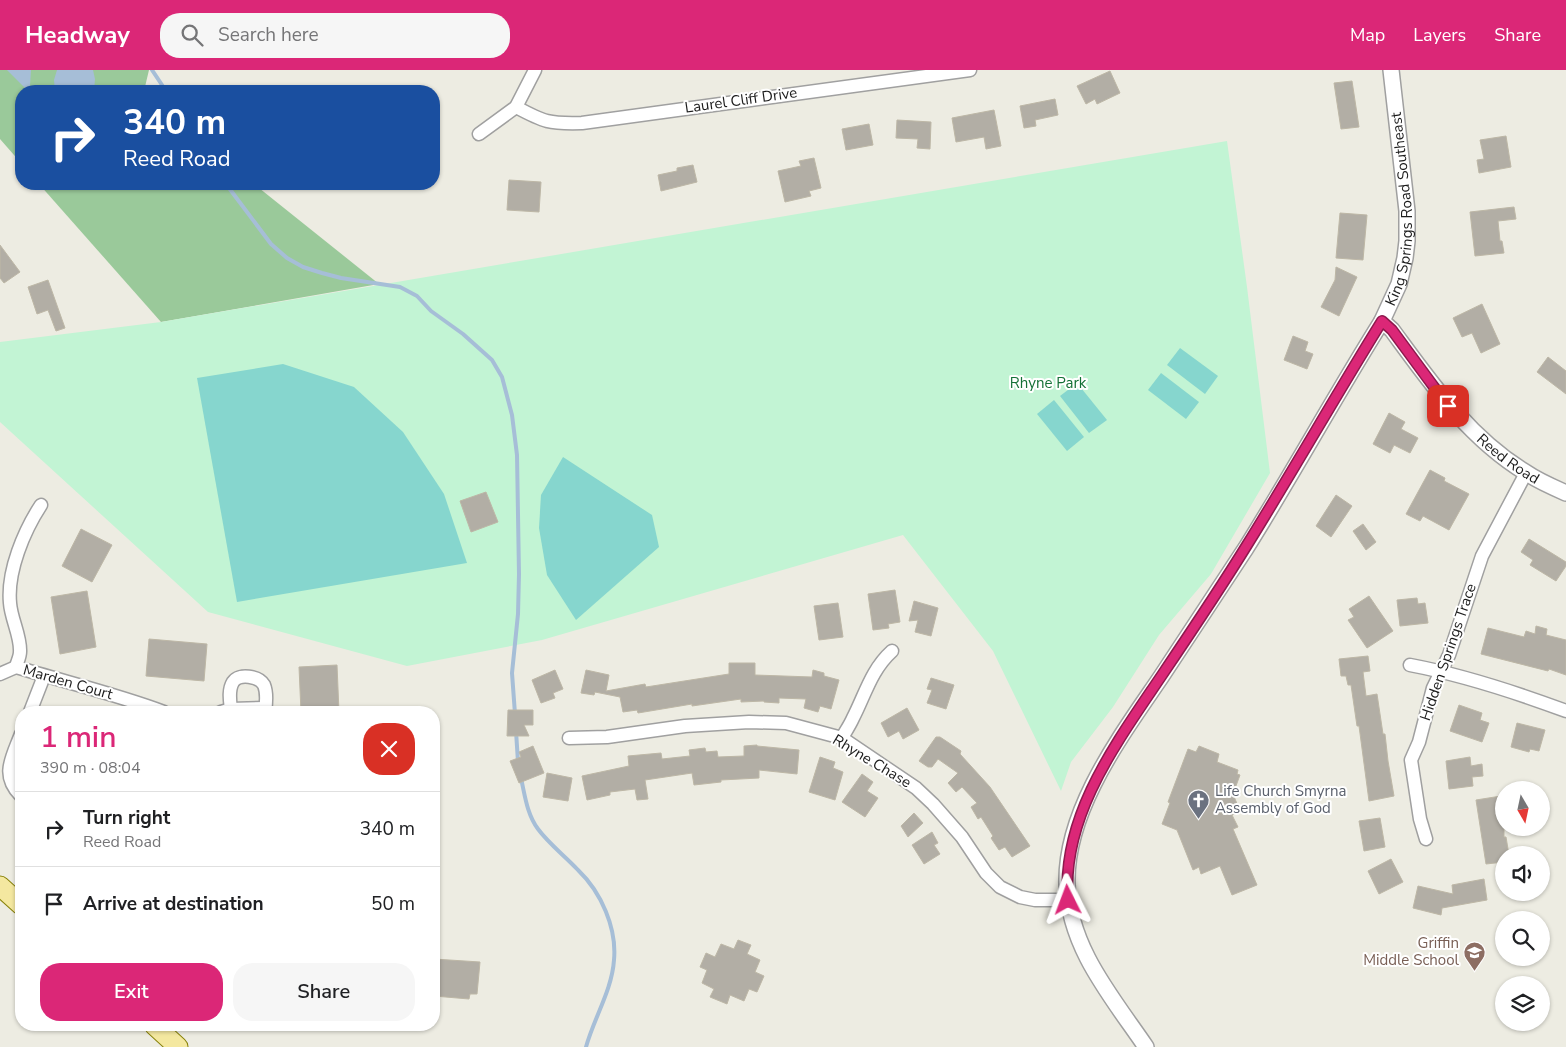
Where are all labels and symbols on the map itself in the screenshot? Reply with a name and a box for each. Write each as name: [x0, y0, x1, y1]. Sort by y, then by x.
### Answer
street label: Laurel Cliff Drive: [684, 82, 798, 118]
street label: King Springs Road Southeast: [1380, 110, 1417, 309]
park label: Rhyne Park: [1010, 373, 1087, 393]
pin: [1427, 385, 1469, 427]
street label: Reed Road: [1472, 429, 1543, 489]
street label: Hidden Springs Trace: [1415, 581, 1481, 723]
street label: Marden Court: [21, 660, 116, 705]
street label: Rhyne Chase: [829, 730, 915, 792]
place label: Life Church Smyrna Assembly of God: [1215, 781, 1346, 818]
north arrow: [1495, 781, 1550, 836]
church icon: Life Church Smyrna Assembly of God: [1187, 788, 1211, 819]
position arrow: [1041, 873, 1093, 925]
place label: Griffin Middle School: [1363, 933, 1460, 970]
school or university icon: Griffin Middle School: [1463, 940, 1487, 971]

